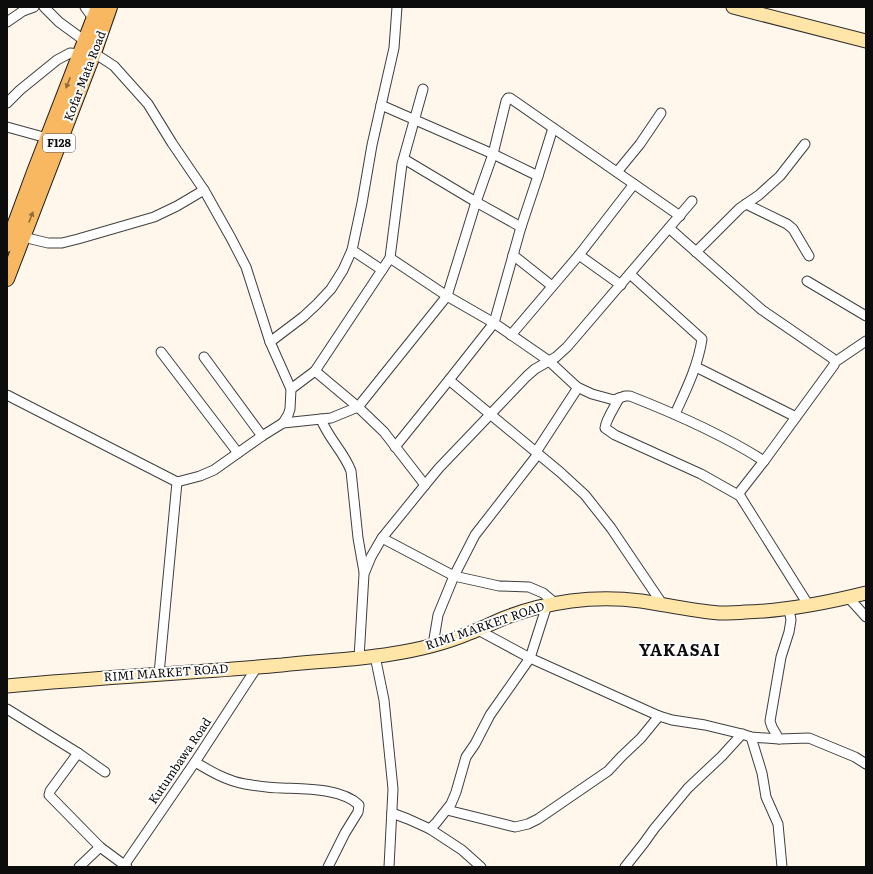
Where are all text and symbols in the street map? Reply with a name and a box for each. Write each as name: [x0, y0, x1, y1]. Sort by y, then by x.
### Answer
street label: Kofar Mata Road: [59, 27, 110, 123]
one-way arrow: [65, 77, 71, 89]
road number: F128: [43, 134, 75, 152]
one-way arrow: [28, 210, 34, 222]
street label: RIMI MARKET ROAD: [423, 596, 547, 654]
district label: YAKASAI: [639, 637, 721, 661]
street label: RIMI MARKET ROAD: [103, 659, 229, 685]
street label: Kutumbawa Road: [144, 713, 215, 807]

